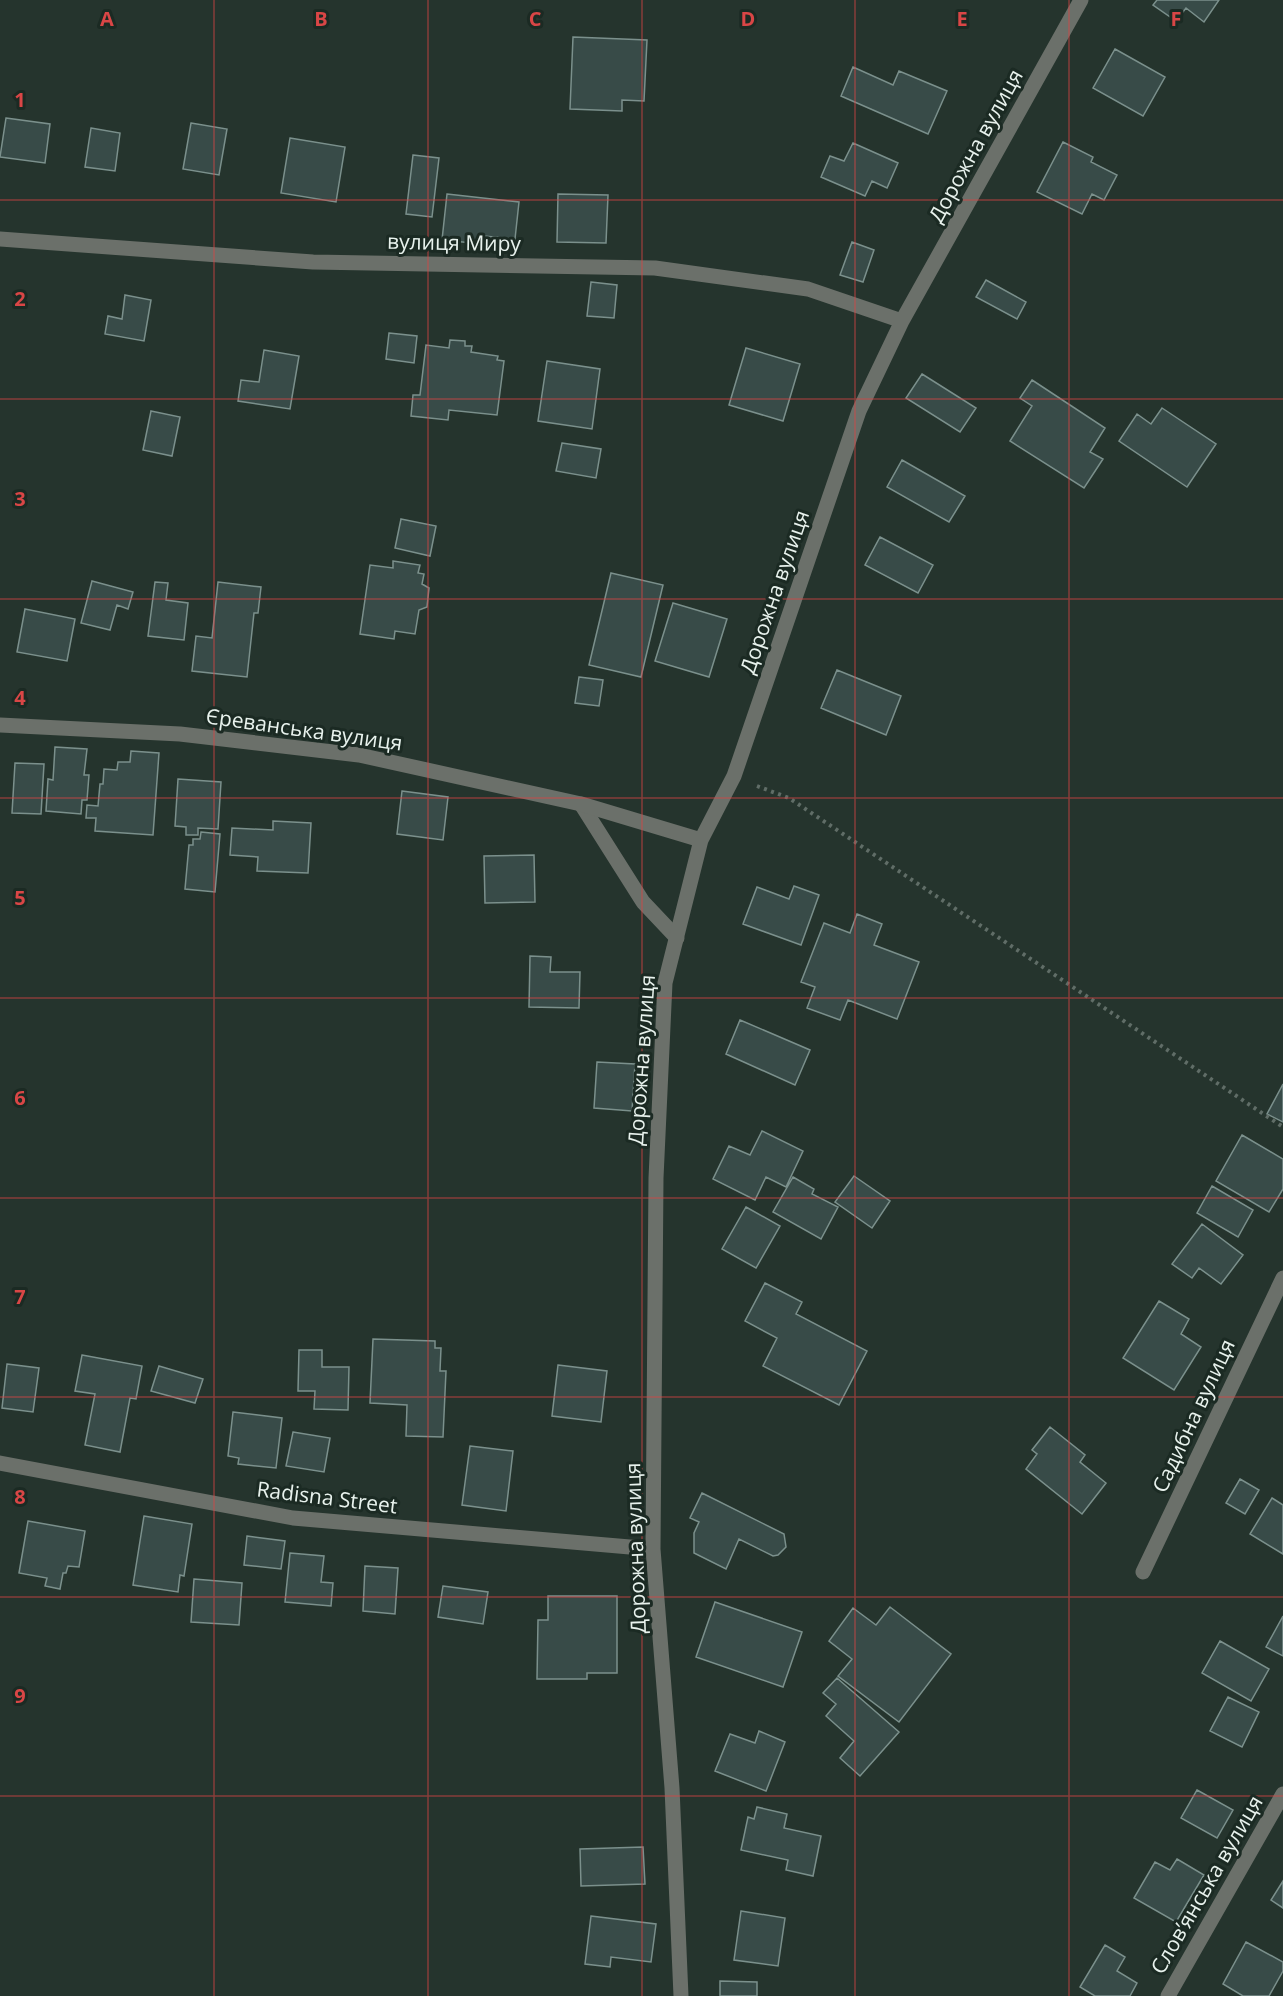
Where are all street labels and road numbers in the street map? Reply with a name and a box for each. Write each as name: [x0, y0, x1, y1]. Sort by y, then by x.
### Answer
street label: Дорожна вулиця: [921, 64, 1029, 227]
street label: вулиця Миру: [387, 227, 522, 257]
street label: Дорожна вулиця: [733, 506, 815, 677]
street label: Єреванська вулиця: [204, 701, 404, 757]
street label: Дорожна вулиця: [621, 974, 661, 1146]
street label: Садибна вулиця: [1145, 1334, 1241, 1497]
street label: Дорожна вулиця: [618, 1462, 652, 1634]
street label: Radisna Street: [255, 1474, 399, 1520]
street label: Словʼянська вулиця: [1144, 1790, 1269, 1979]

